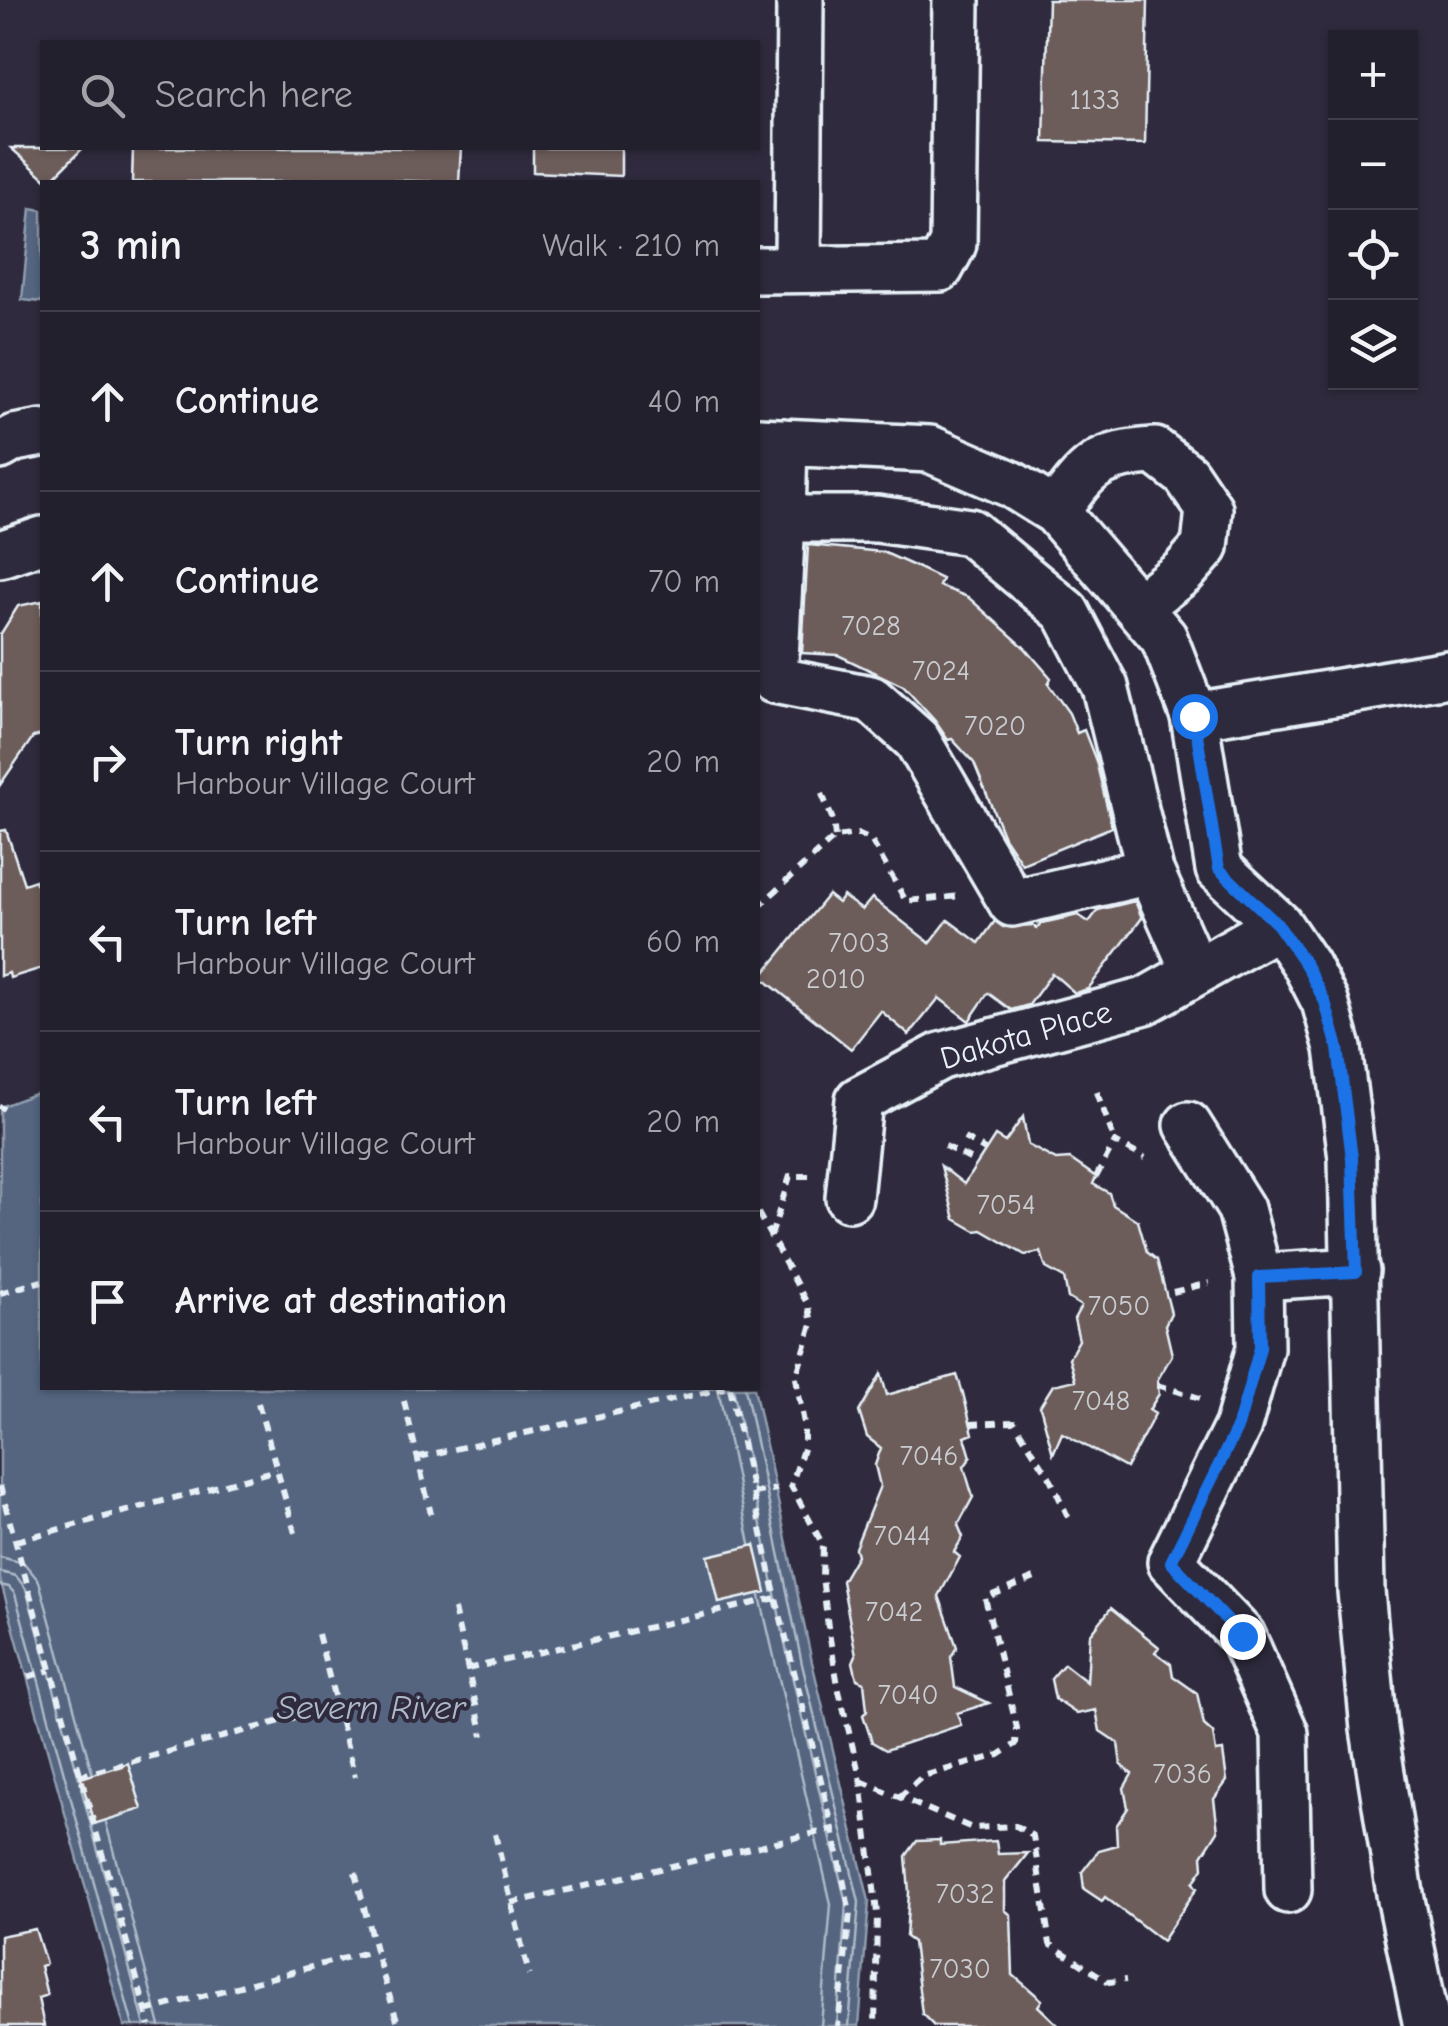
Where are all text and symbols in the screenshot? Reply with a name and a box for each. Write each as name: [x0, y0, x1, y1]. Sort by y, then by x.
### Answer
map controls: [1328, 30, 1418, 390]
button: +: [1328, 30, 1418, 120]
search box: [40, 40, 760, 150]
icon: search: [75, 68, 130, 123]
text: Search here: [155, 73, 353, 117]
house number: 1133: [1070, 84, 1120, 116]
button: −: [1328, 120, 1418, 210]
button: locate: [1328, 210, 1418, 300]
text: 3 min: [80, 221, 182, 270]
text: Walk · 210 m: [542, 227, 720, 264]
button: layers: [1328, 300, 1418, 390]
icon: ahead: [80, 374, 135, 429]
text: Continue: [175, 379, 319, 423]
text: 40 m: [648, 383, 720, 420]
icon: ahead: [80, 554, 135, 609]
text: Continue: [175, 559, 319, 603]
text: 70 m: [648, 563, 720, 600]
house number: 7028: [841, 610, 901, 642]
house number: 7024: [912, 655, 970, 687]
route start: [1172, 694, 1218, 740]
house number: 7020: [964, 710, 1026, 742]
text: Turn right: [175, 721, 342, 765]
icon: right: [80, 734, 135, 789]
text: 20 m: [647, 743, 720, 780]
text: Harbour Village Court: [175, 765, 475, 802]
text: Turn left: [175, 901, 316, 945]
icon: left: [80, 914, 135, 969]
text: 60 m: [646, 923, 720, 960]
house number: 7003: [828, 927, 890, 959]
text: Harbour Village Court: [175, 945, 475, 982]
house number: 2010: [806, 963, 866, 995]
street label: Dakota Place: [936, 993, 1116, 1077]
text: Turn left: [175, 1081, 316, 1125]
icon: left: [80, 1094, 135, 1149]
text: 20 m: [647, 1103, 720, 1140]
text: Harbour Village Court: [175, 1125, 475, 1162]
house number: 7054: [976, 1189, 1036, 1221]
icon: arrive: [80, 1274, 135, 1329]
text: Arrive at destination: [175, 1279, 507, 1323]
house number: 7050: [1088, 1290, 1150, 1322]
house number: 7048: [1072, 1385, 1130, 1417]
house number: 7046: [899, 1440, 959, 1472]
house number: 7044: [873, 1520, 931, 1552]
house number: 7042: [865, 1596, 923, 1628]
route end: [1220, 1614, 1266, 1660]
house number: 7040: [878, 1679, 938, 1711]
water label: Severn River: [277, 1687, 468, 1728]
house number: 7036: [1152, 1758, 1212, 1790]
house number: 7032: [935, 1878, 995, 1910]
house number: 7030: [929, 1953, 991, 1985]

